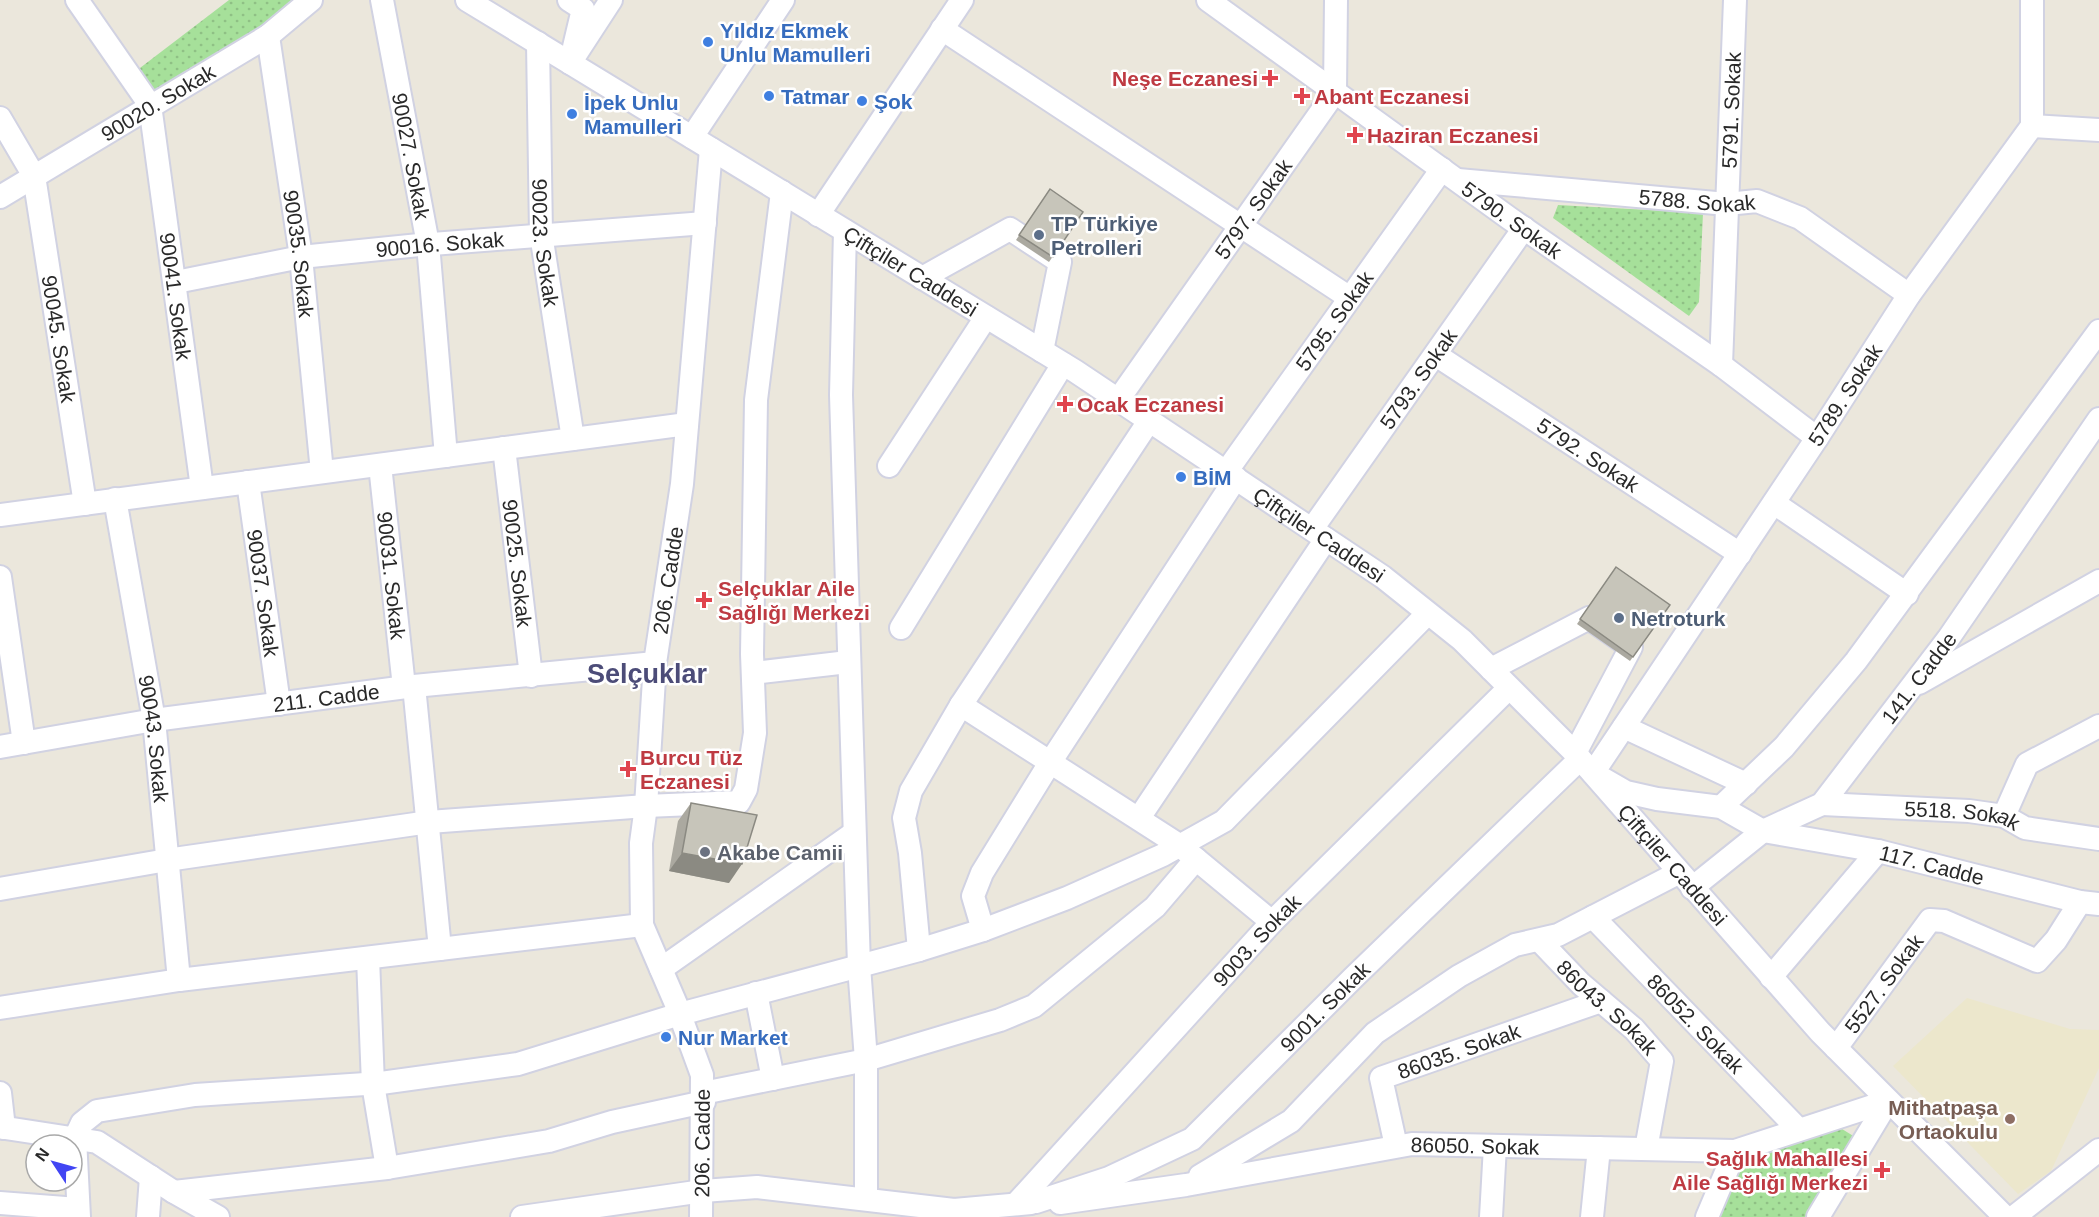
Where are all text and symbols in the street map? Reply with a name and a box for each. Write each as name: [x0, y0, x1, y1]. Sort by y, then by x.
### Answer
place label: Yıldız Ekmek Unlu Mamulleri: [720, 19, 871, 66]
marker: Yıldız Ekmek Unlu Mamulleri: [701, 35, 715, 49]
street label: 5791. Sokak: [1717, 51, 1745, 169]
street label: 90020. Sokak: [97, 59, 219, 145]
place label: Neşe Eczanesi: [1112, 67, 1258, 90]
marker: Neşe Eczanesi: [1263, 71, 1277, 85]
place label: Tatmar: [781, 85, 849, 108]
place label: Abant Eczanesi: [1314, 85, 1469, 108]
marker: Tatmar: [762, 89, 776, 103]
marker: Abant Eczanesi: [1295, 89, 1309, 103]
place label: Şok: [874, 90, 913, 113]
street label: 90027. Sokak: [388, 91, 435, 222]
place label: İpek Unlu Mamulleri: [584, 91, 682, 138]
marker: Şok: [855, 94, 869, 108]
marker: İpek Unlu Mamulleri: [565, 107, 579, 121]
place label: Haziran Eczanesi: [1367, 124, 1539, 147]
marker: Haziran Eczanesi: [1348, 128, 1362, 142]
street label: 5797. Sokak: [1210, 154, 1296, 263]
street label: 5790. Sokak: [1458, 176, 1567, 263]
street label: 90023. Sokak: [529, 179, 564, 309]
street label: 5788. Sokak: [1638, 185, 1757, 216]
street label: 90035. Sokak: [280, 188, 318, 319]
place label: TP Türkiye Petrolleri: [1051, 212, 1158, 259]
street label: Çiftçiler Caddesi: [840, 221, 982, 321]
street label: 90016. Sokak: [375, 227, 505, 261]
marker: TP Türkiye Petrolleri: [1032, 228, 1046, 242]
street label: 90041. Sokak: [156, 231, 196, 362]
street label: 5795. Sokak: [1291, 266, 1378, 375]
street label: 90045. Sokak: [38, 274, 81, 405]
street label: 5793. Sokak: [1375, 324, 1461, 433]
street label: 5789. Sokak: [1804, 339, 1887, 450]
place label: Ocak Eczanesi: [1077, 393, 1224, 416]
marker: Ocak Eczanesi: [1058, 397, 1072, 411]
street label: 5792. Sokak: [1533, 413, 1644, 497]
place label: BİM: [1193, 466, 1232, 489]
marker: BİM: [1174, 470, 1188, 484]
street label: Çiftçiler Caddesi: [1249, 482, 1389, 586]
street label: 90025. Sokak: [499, 498, 537, 629]
street label: 90031. Sokak: [374, 510, 410, 641]
street label: 206. Cadde: [648, 525, 687, 636]
street label: 90037. Sokak: [243, 528, 284, 659]
place label: Selçuklar Aile Sağlığı Merkezi: [718, 577, 870, 624]
marker: Selçuklar Aile Sağlığı Merkezi: [695, 591, 713, 609]
place label: Netroturk: [1631, 607, 1726, 630]
marker: Netroturk: [1612, 611, 1626, 625]
street label: 141. Cadde: [1876, 627, 1961, 728]
district label: Selçuklar: [587, 659, 708, 689]
street label: 90043. Sokak: [135, 673, 173, 804]
street label: 211. Cadde: [272, 679, 381, 716]
place label: Burcu Tüz Eczanesi: [640, 746, 743, 793]
marker: Burcu Tüz Eczanesi: [621, 762, 635, 776]
street label: 5518. Sokak: [1904, 796, 2025, 835]
street label: Çiftçiler Caddesi: [1614, 799, 1732, 930]
street label: 117. Cadde: [1877, 840, 1987, 889]
place label: Akabe Camii: [717, 841, 843, 864]
marker: Akabe Camii: [698, 845, 712, 859]
street label: 9003. Sokak: [1208, 889, 1305, 991]
street label: 5527. Sokak: [1840, 929, 1927, 1037]
street label: 86043. Sokak: [1553, 955, 1663, 1059]
street label: 9001. Sokak: [1275, 957, 1374, 1056]
street label: 86052. Sokak: [1643, 969, 1749, 1078]
street label: 86035. Sokak: [1394, 1019, 1524, 1083]
place label: Nur Market: [678, 1026, 788, 1049]
marker: Nur Market: [659, 1030, 673, 1044]
street label: 206. Cadde: [690, 1089, 713, 1197]
place label: Mithatpaşa Ortaokulu: [1888, 1096, 1998, 1143]
marker: Mithatpaşa Ortaokulu: [2003, 1112, 2017, 1126]
street label: 86050. Sokak: [1411, 1132, 1540, 1158]
north arrow: [24, 1133, 84, 1193]
text: N: [32, 1145, 53, 1164]
place label: Sağlık Mahallesi Aile Sağlığı Merkezi: [1672, 1147, 1868, 1194]
marker: Sağlık Mahallesi Aile Sağlığı Merkezi: [1873, 1161, 1891, 1179]

